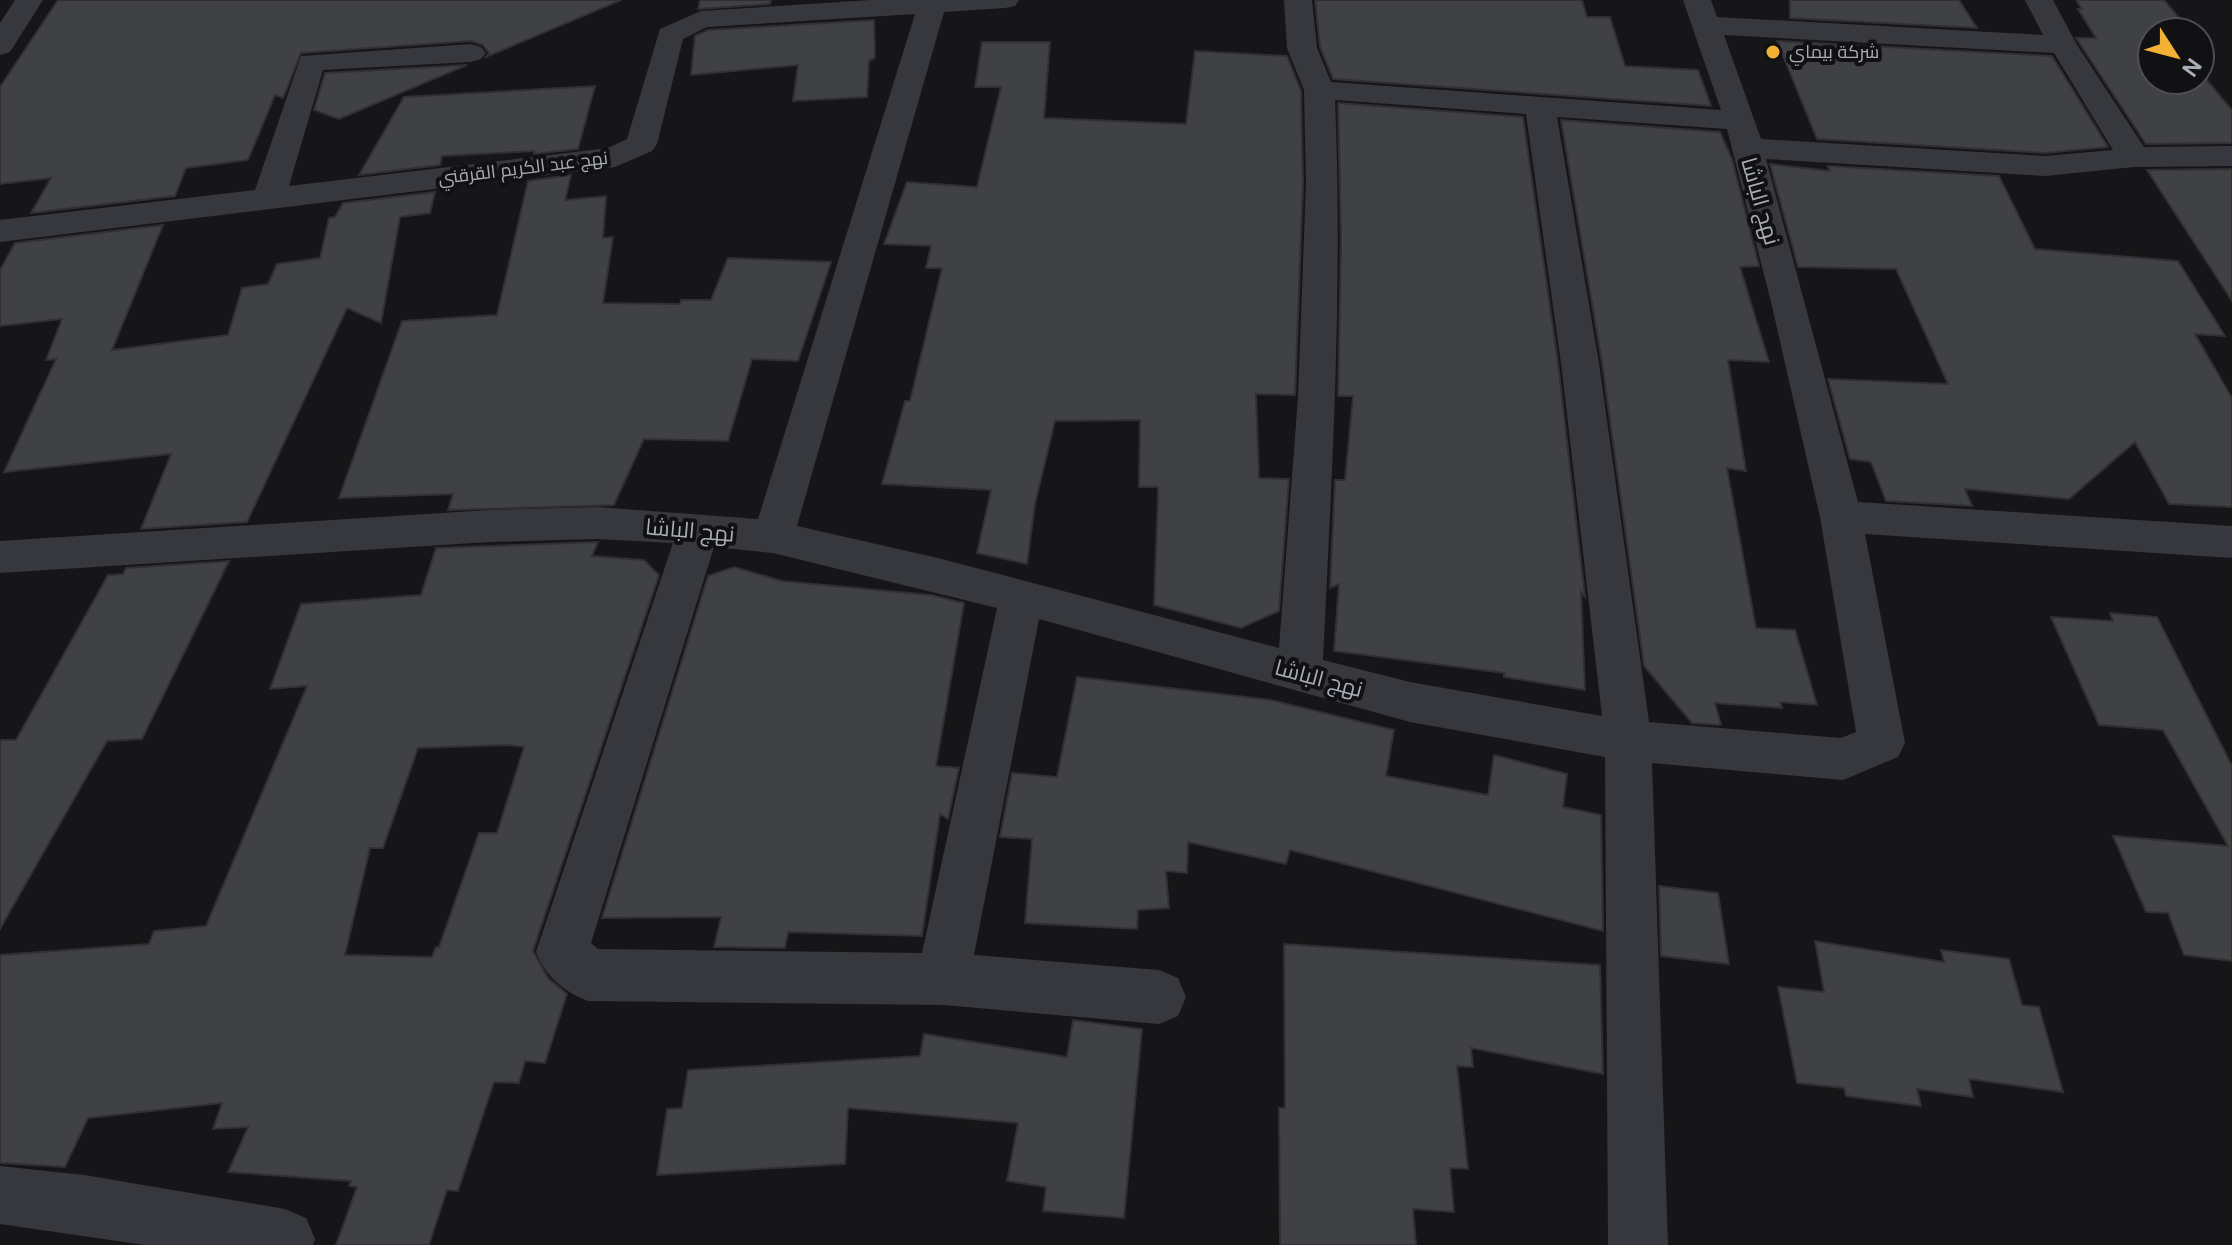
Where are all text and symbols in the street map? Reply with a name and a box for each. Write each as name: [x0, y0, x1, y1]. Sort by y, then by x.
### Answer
north arrow: [2136, 16, 2216, 96]
place label: شركة بيماي: [1789, 40, 1879, 66]
marker: شركة بيماي: [1764, 43, 1782, 61]
text: N: [2175, 52, 2208, 82]
street label: نهج عبد الكريم القرقني: [437, 146, 609, 192]
street label: نهج الباشا: [1734, 154, 1787, 248]
street label: نهج الباشا: [644, 512, 736, 549]
street label: نهج الباشا: [1272, 653, 1366, 704]

